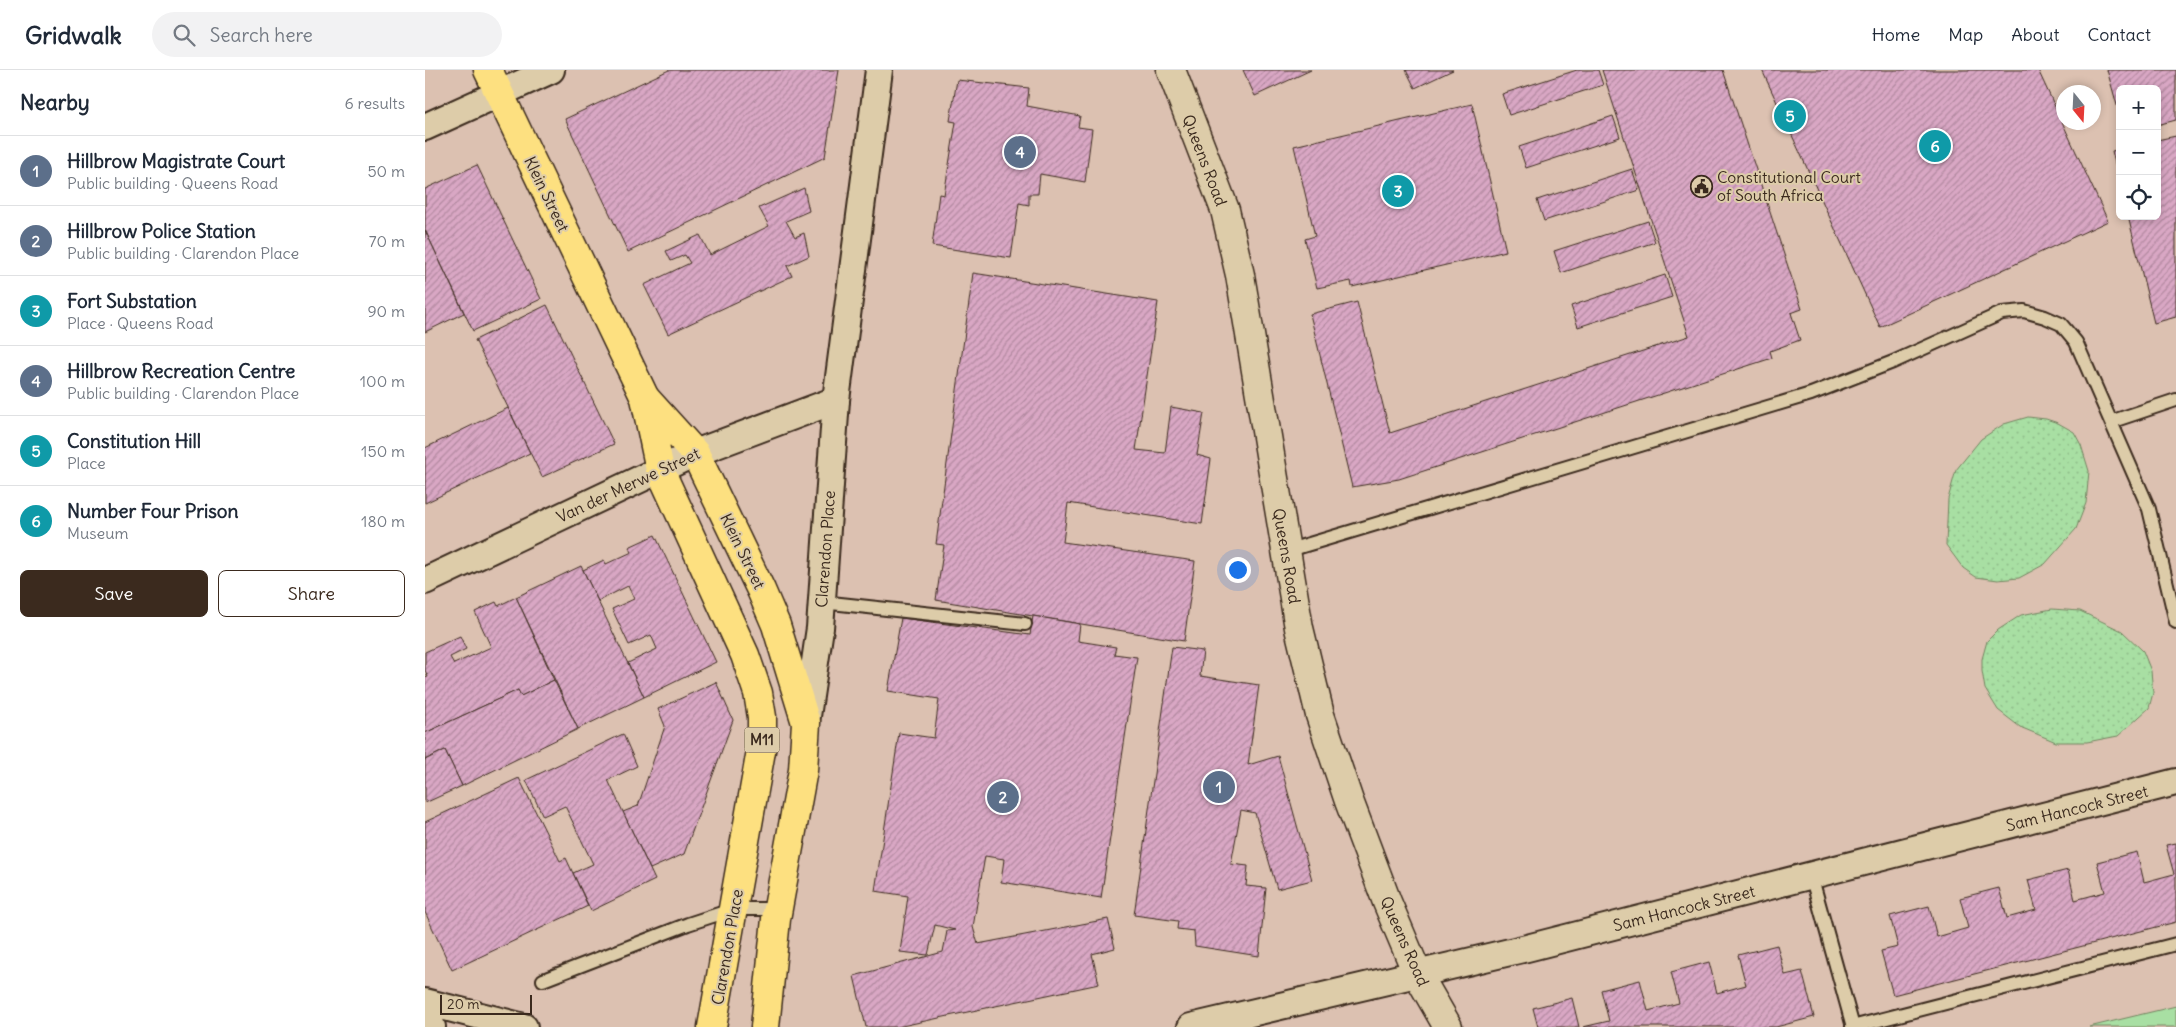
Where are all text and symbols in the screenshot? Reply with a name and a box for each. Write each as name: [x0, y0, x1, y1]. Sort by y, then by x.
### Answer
search box: [152, 12, 502, 57]
text: Gridwalk: [25, 20, 122, 50]
icon: search: [170, 21, 198, 49]
text: Search here: [210, 23, 313, 47]
text: Home: [1872, 23, 1920, 46]
text: Map: [1948, 23, 1983, 46]
text: About: [2011, 23, 2059, 46]
text: Contact: [2087, 23, 2151, 46]
north arrow: [2056, 85, 2101, 130]
map controls: [2116, 85, 2161, 220]
button: +: [2116, 85, 2161, 130]
text: Nearby: [20, 89, 90, 116]
text: 6 results: [344, 93, 405, 113]
pin: 5: [1774, 97, 1806, 135]
street label: Queens Road: [1178, 111, 1232, 209]
pin: 6: [1919, 127, 1951, 165]
button: −: [2116, 130, 2161, 175]
pin: 4: [1004, 133, 1036, 171]
text: Hillbrow Magistrate Court: [67, 149, 285, 173]
street label: Klein Street: [520, 153, 574, 236]
text: 1: [33, 161, 39, 181]
text: 50 m: [367, 161, 405, 181]
place label: Constitutional Court of South Africa: [1717, 167, 1862, 205]
pin: 3: [1382, 172, 1414, 210]
text: Public building · Queens Road: [67, 173, 278, 193]
public building icon: Constitutional Court of South Africa: [1689, 174, 1713, 198]
button: locate: [2116, 175, 2161, 220]
text: Hillbrow Police Station: [67, 219, 256, 243]
text: 2: [32, 231, 40, 251]
text: 70 m: [369, 231, 405, 251]
text: Public building · Clarendon Place: [67, 243, 299, 263]
text: Fort Substation: [67, 289, 197, 313]
text: 3: [31, 301, 41, 321]
text: 90 m: [367, 301, 405, 321]
text: Place · Queens Road: [67, 313, 213, 333]
text: Hillbrow Recreation Centre: [67, 359, 295, 383]
text: 4: [31, 371, 41, 391]
text: 100 m: [360, 371, 405, 391]
text: Public building · Clarendon Place: [67, 383, 299, 403]
text: Constitution Hill: [67, 429, 201, 453]
text: 5: [31, 441, 41, 461]
text: 150 m: [361, 441, 405, 461]
street label: Van der Merwe Street: [553, 443, 703, 527]
text: Place: [67, 453, 106, 473]
street label: Clarendon Place: [811, 490, 839, 608]
text: Number Four Prison: [67, 499, 238, 523]
street label: Queens Road: [1269, 507, 1305, 605]
street label: Klein Street: [716, 510, 770, 593]
text: 6: [31, 511, 41, 531]
text: 180 m: [361, 511, 405, 531]
text: Museum: [67, 523, 129, 543]
your location: [1225, 557, 1251, 583]
button: Save: [20, 570, 208, 617]
button: Share: [218, 570, 405, 617]
road number: M11: [745, 728, 779, 752]
pin: 1: [1203, 768, 1235, 806]
pin: 2: [987, 778, 1019, 816]
street label: Sam Hancock Street: [2004, 781, 2151, 835]
street label: Sam Hancock Street: [1611, 881, 1758, 935]
street label: Clarendon Place: [707, 887, 747, 1007]
street label: Queens Road: [1376, 893, 1434, 989]
scale bar: [440, 992, 533, 1015]
text: 20 m: [447, 995, 480, 1013]

